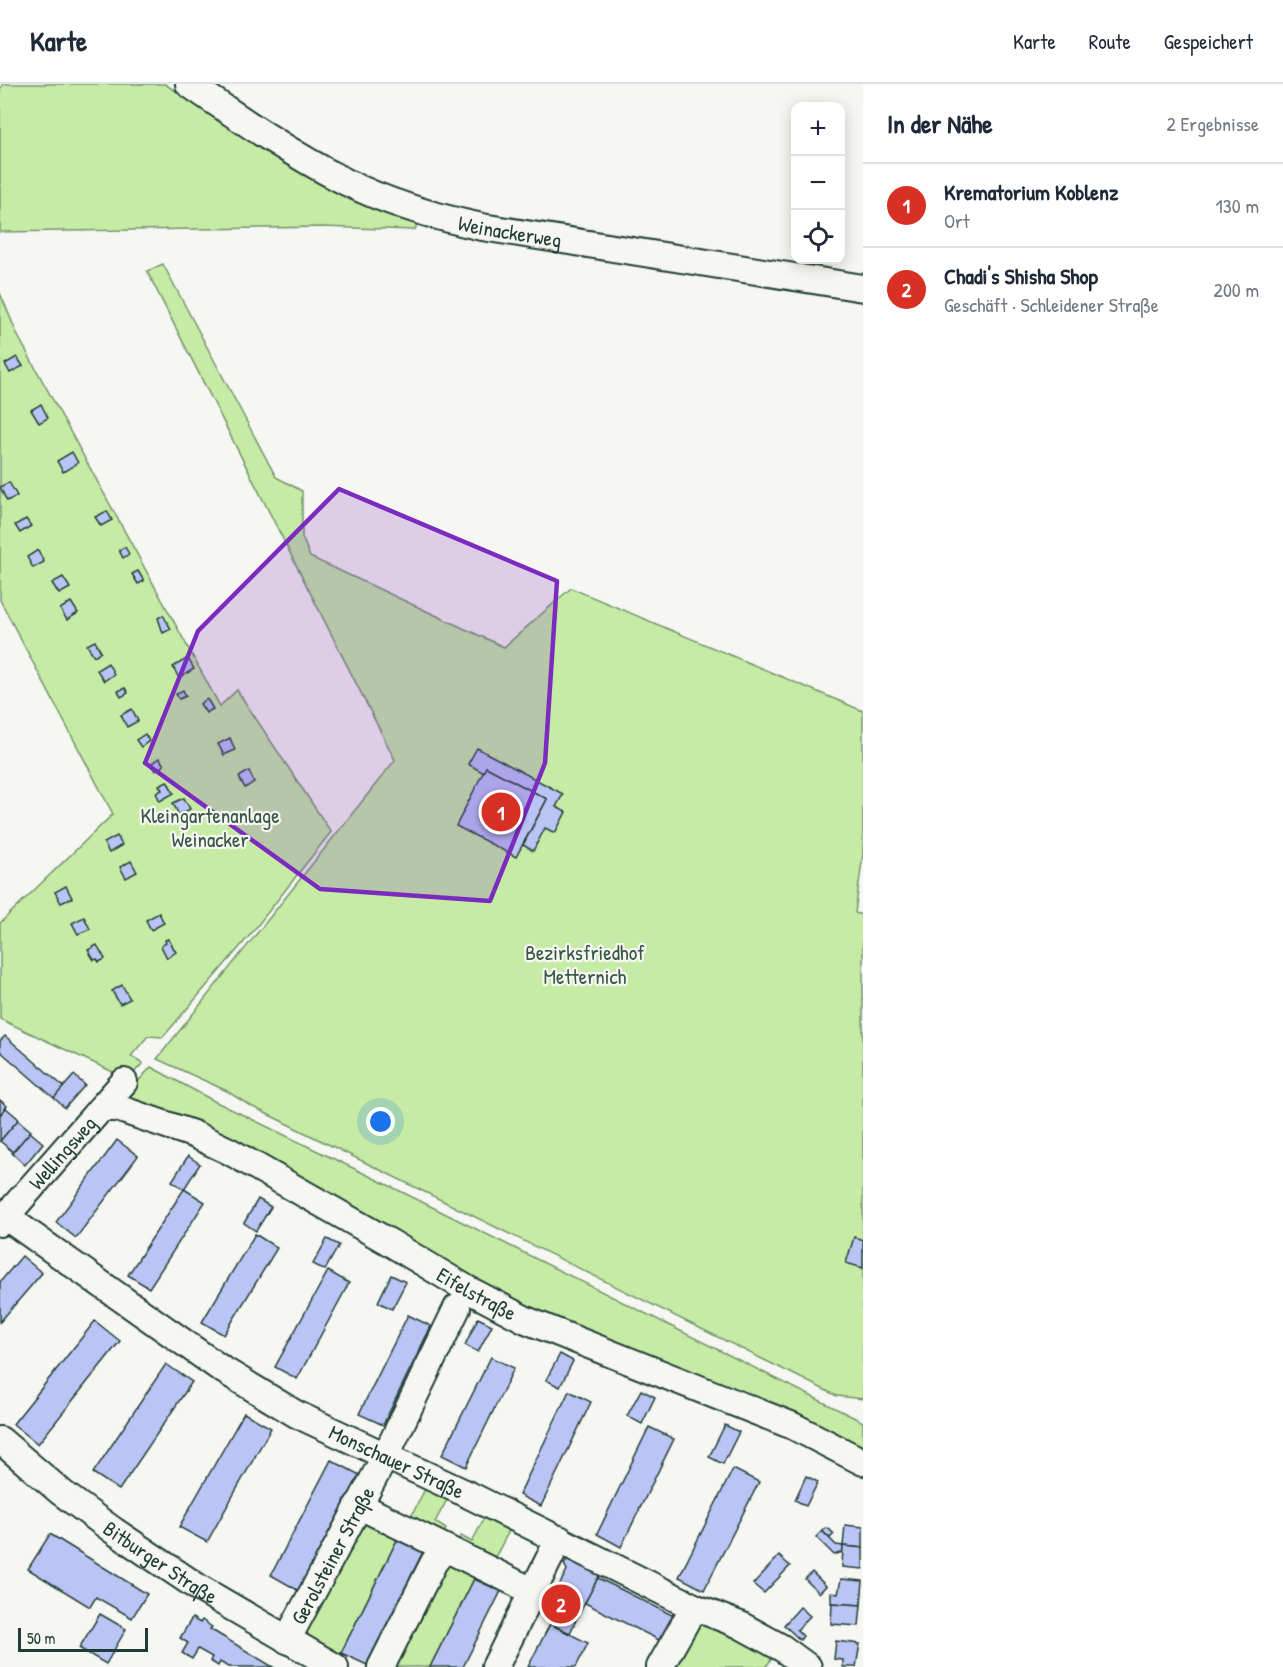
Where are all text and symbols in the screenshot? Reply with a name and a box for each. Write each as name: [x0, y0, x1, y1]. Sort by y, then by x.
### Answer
text: Karte: [30, 22, 87, 60]
text: Karte: [1013, 27, 1056, 56]
text: Route: [1089, 27, 1131, 56]
text: Gespeichert: [1164, 27, 1253, 56]
map controls: [791, 102, 845, 264]
button: +: [791, 102, 845, 156]
text: In der Nähe: [887, 106, 993, 141]
text: 2 Ergebnisse: [1167, 110, 1259, 137]
button: −: [791, 156, 845, 210]
text: Krematorium Koblenz: [944, 177, 1118, 207]
text: 1: [903, 192, 910, 219]
text: 130 m: [1216, 192, 1259, 219]
text: Ort: [944, 207, 970, 234]
street label: Weinackerweg: [455, 208, 564, 254]
button: locate: [791, 210, 845, 264]
text: Chadi's Shisha Shop: [944, 261, 1098, 291]
text: 2: [902, 276, 911, 303]
text: 200 m: [1214, 276, 1259, 303]
text: Geschäft · Schleidener Straße: [944, 291, 1159, 318]
pin: 1: [482, 790, 520, 834]
park label: Kleingartenanlage Weinacker: [140, 801, 280, 854]
park label: Bezirksfriedhof Metternich: [525, 938, 645, 991]
your location: [366, 1107, 395, 1136]
street label: Wellingsweg: [22, 1109, 103, 1196]
street label: Eifelstraße: [432, 1260, 522, 1327]
street label: Monschauer Straße: [324, 1417, 469, 1505]
street label: Gerolsteiner Straße: [284, 1481, 381, 1629]
street label: Bitburger Straße: [98, 1514, 223, 1610]
pin: 2: [542, 1582, 580, 1627]
scale bar: [18, 1625, 148, 1652]
text: 50 m: [27, 1627, 56, 1649]

